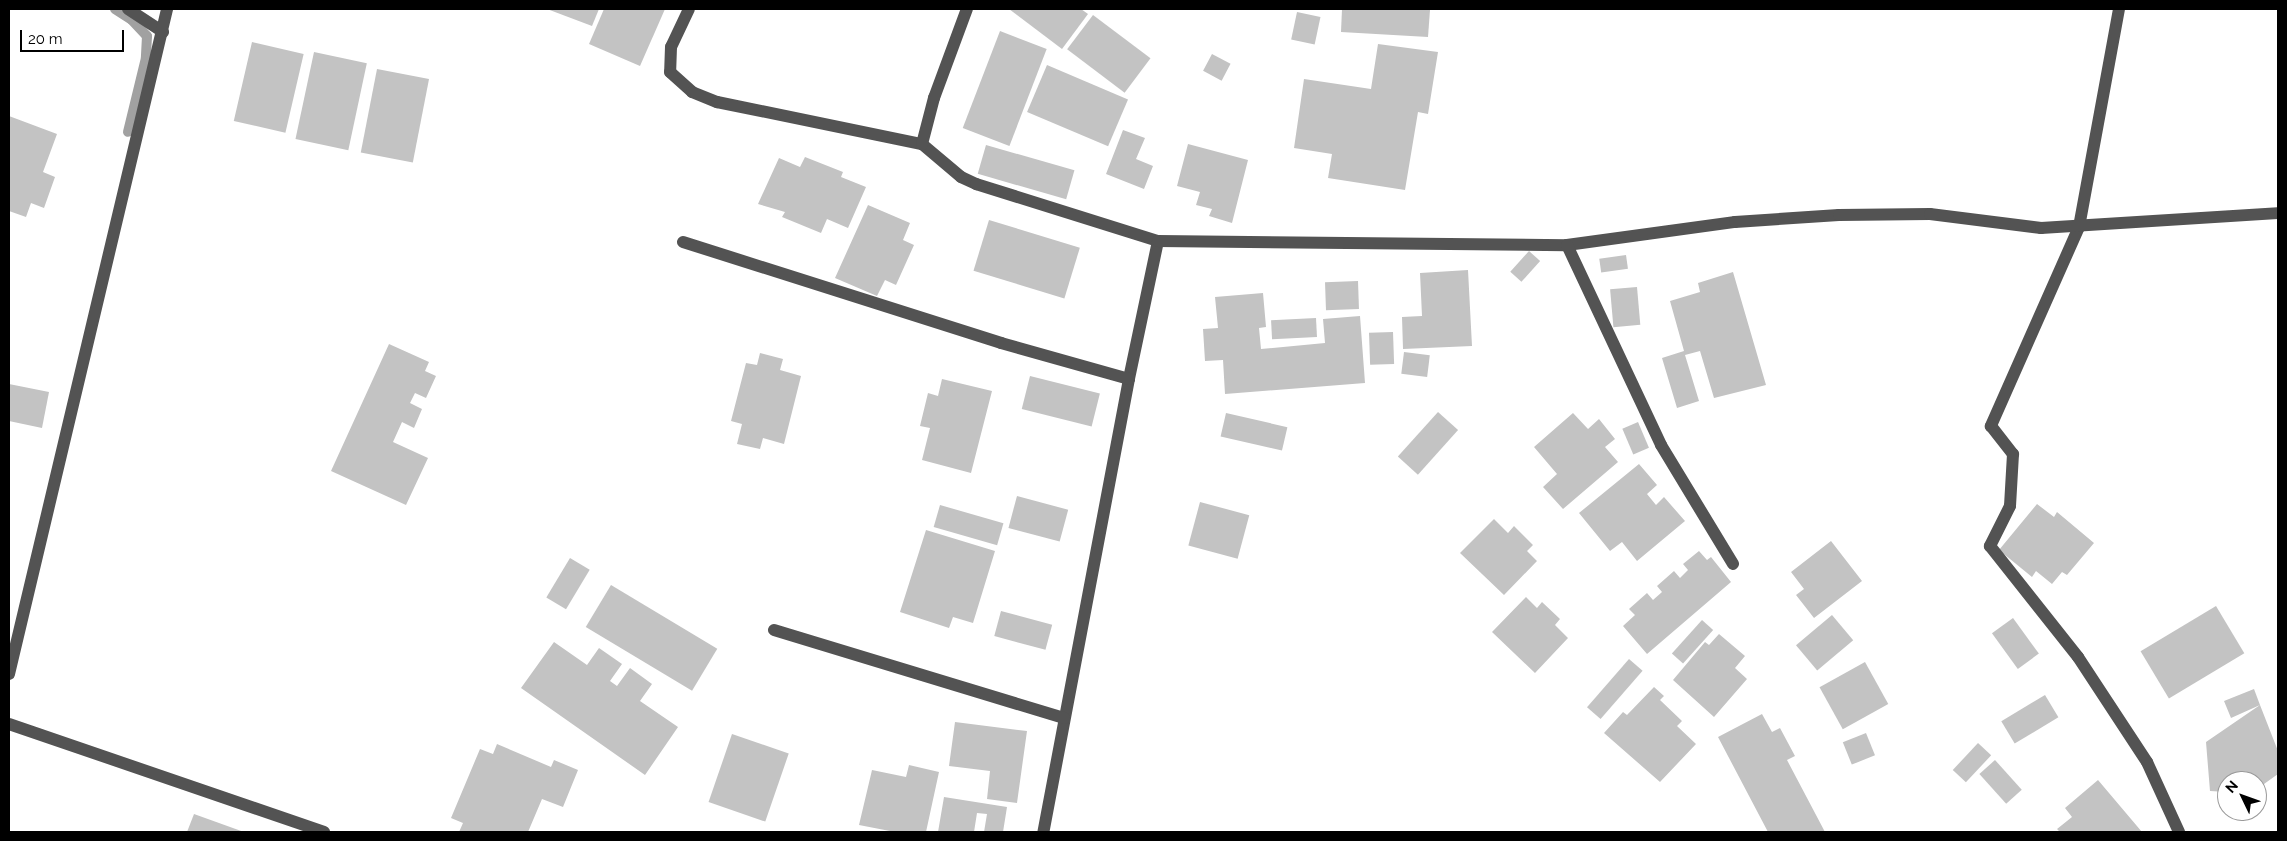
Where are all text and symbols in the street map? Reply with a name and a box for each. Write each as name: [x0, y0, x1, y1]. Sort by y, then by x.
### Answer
scale bar: [22, 20, 126, 52]
text: 20 m: [28, 30, 63, 48]
north arrow: [2217, 771, 2267, 821]
text: N: [2222, 777, 2241, 796]

